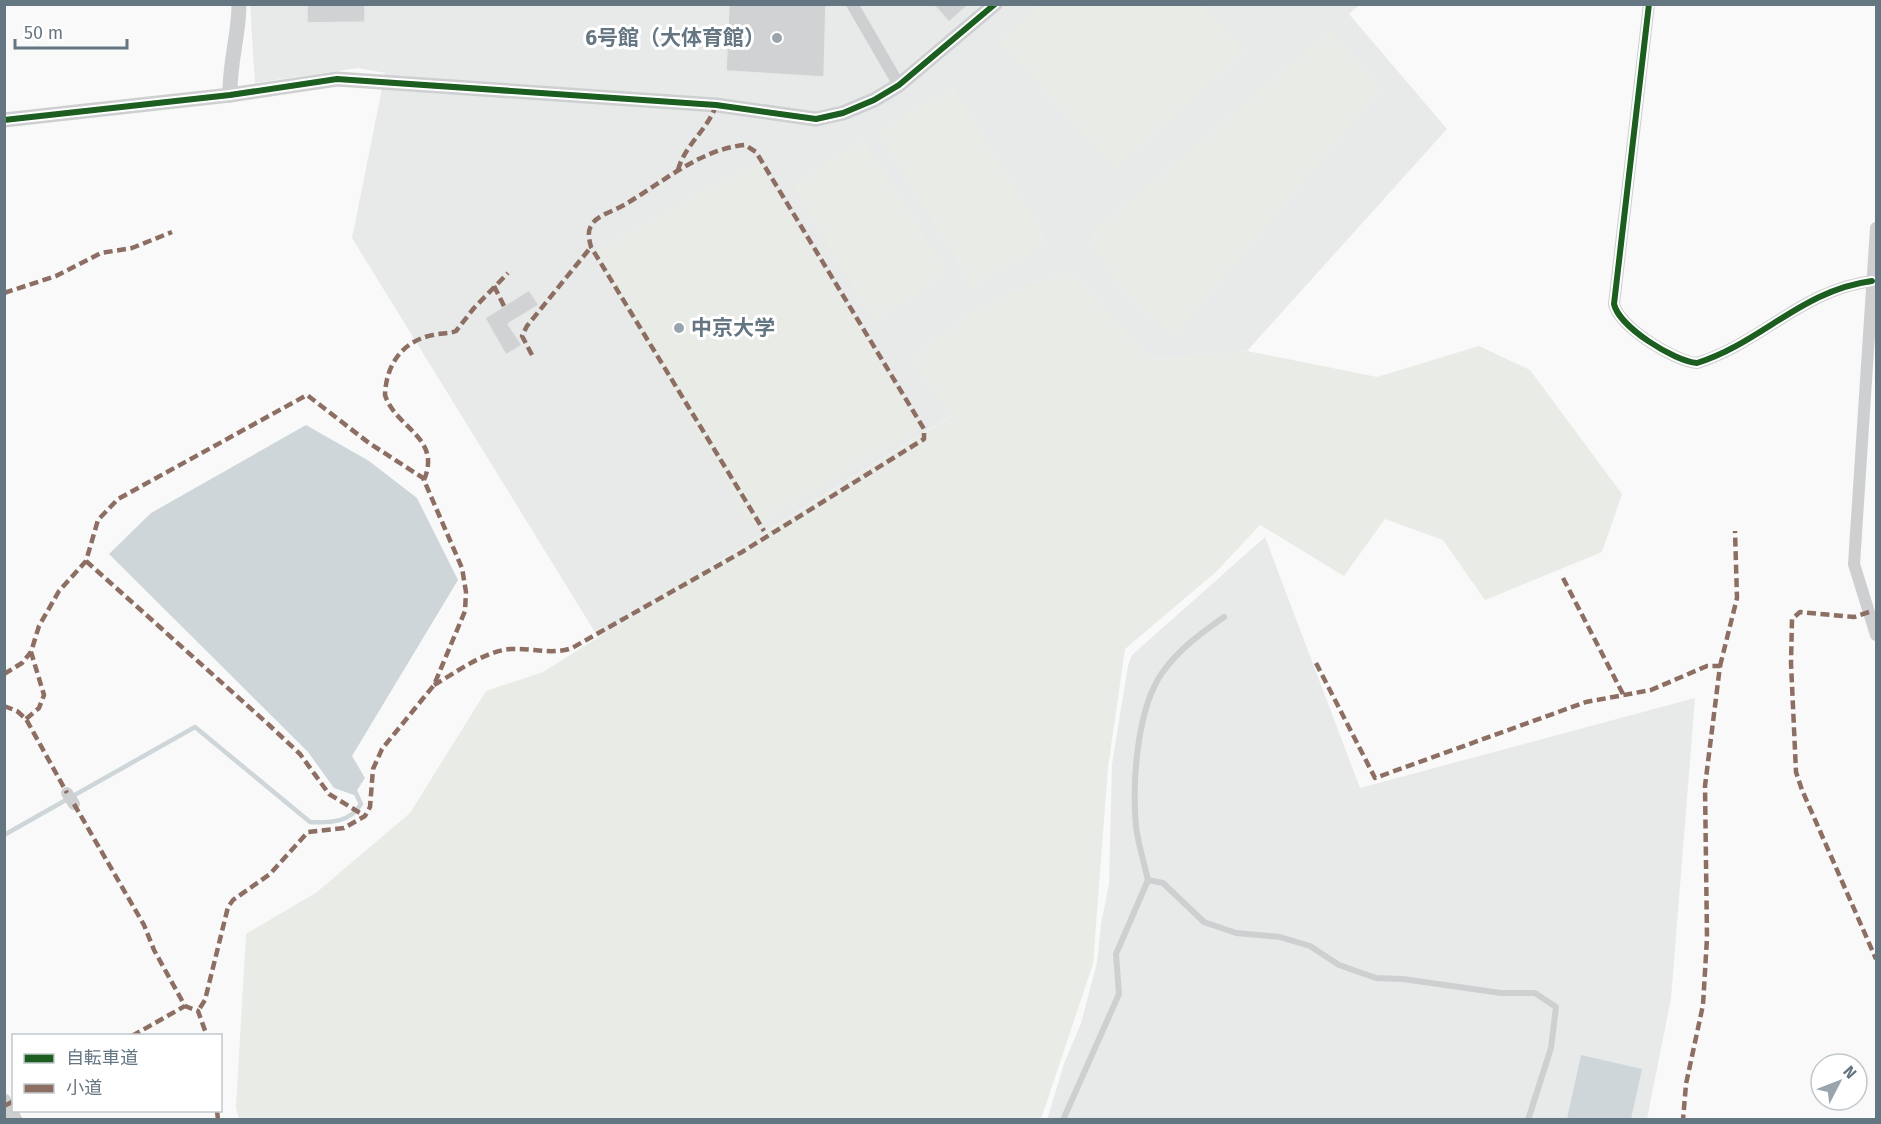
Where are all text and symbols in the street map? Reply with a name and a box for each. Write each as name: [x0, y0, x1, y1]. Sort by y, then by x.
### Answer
scale bar: [15, 12, 128, 50]
text: 50 m: [24, 22, 63, 44]
place label: 6号館（大体育館）: [585, 25, 765, 51]
marker: 6号館（大体育館）: [770, 31, 784, 45]
place label: 中京大学: [691, 315, 775, 341]
marker: 中京大学: [672, 321, 686, 335]
legend: [12, 1034, 222, 1112]
text: 自転車道: [66, 1047, 138, 1069]
north arrow: [1809, 1052, 1869, 1112]
text: N: [1839, 1062, 1860, 1083]
text: 小道: [66, 1077, 102, 1099]

